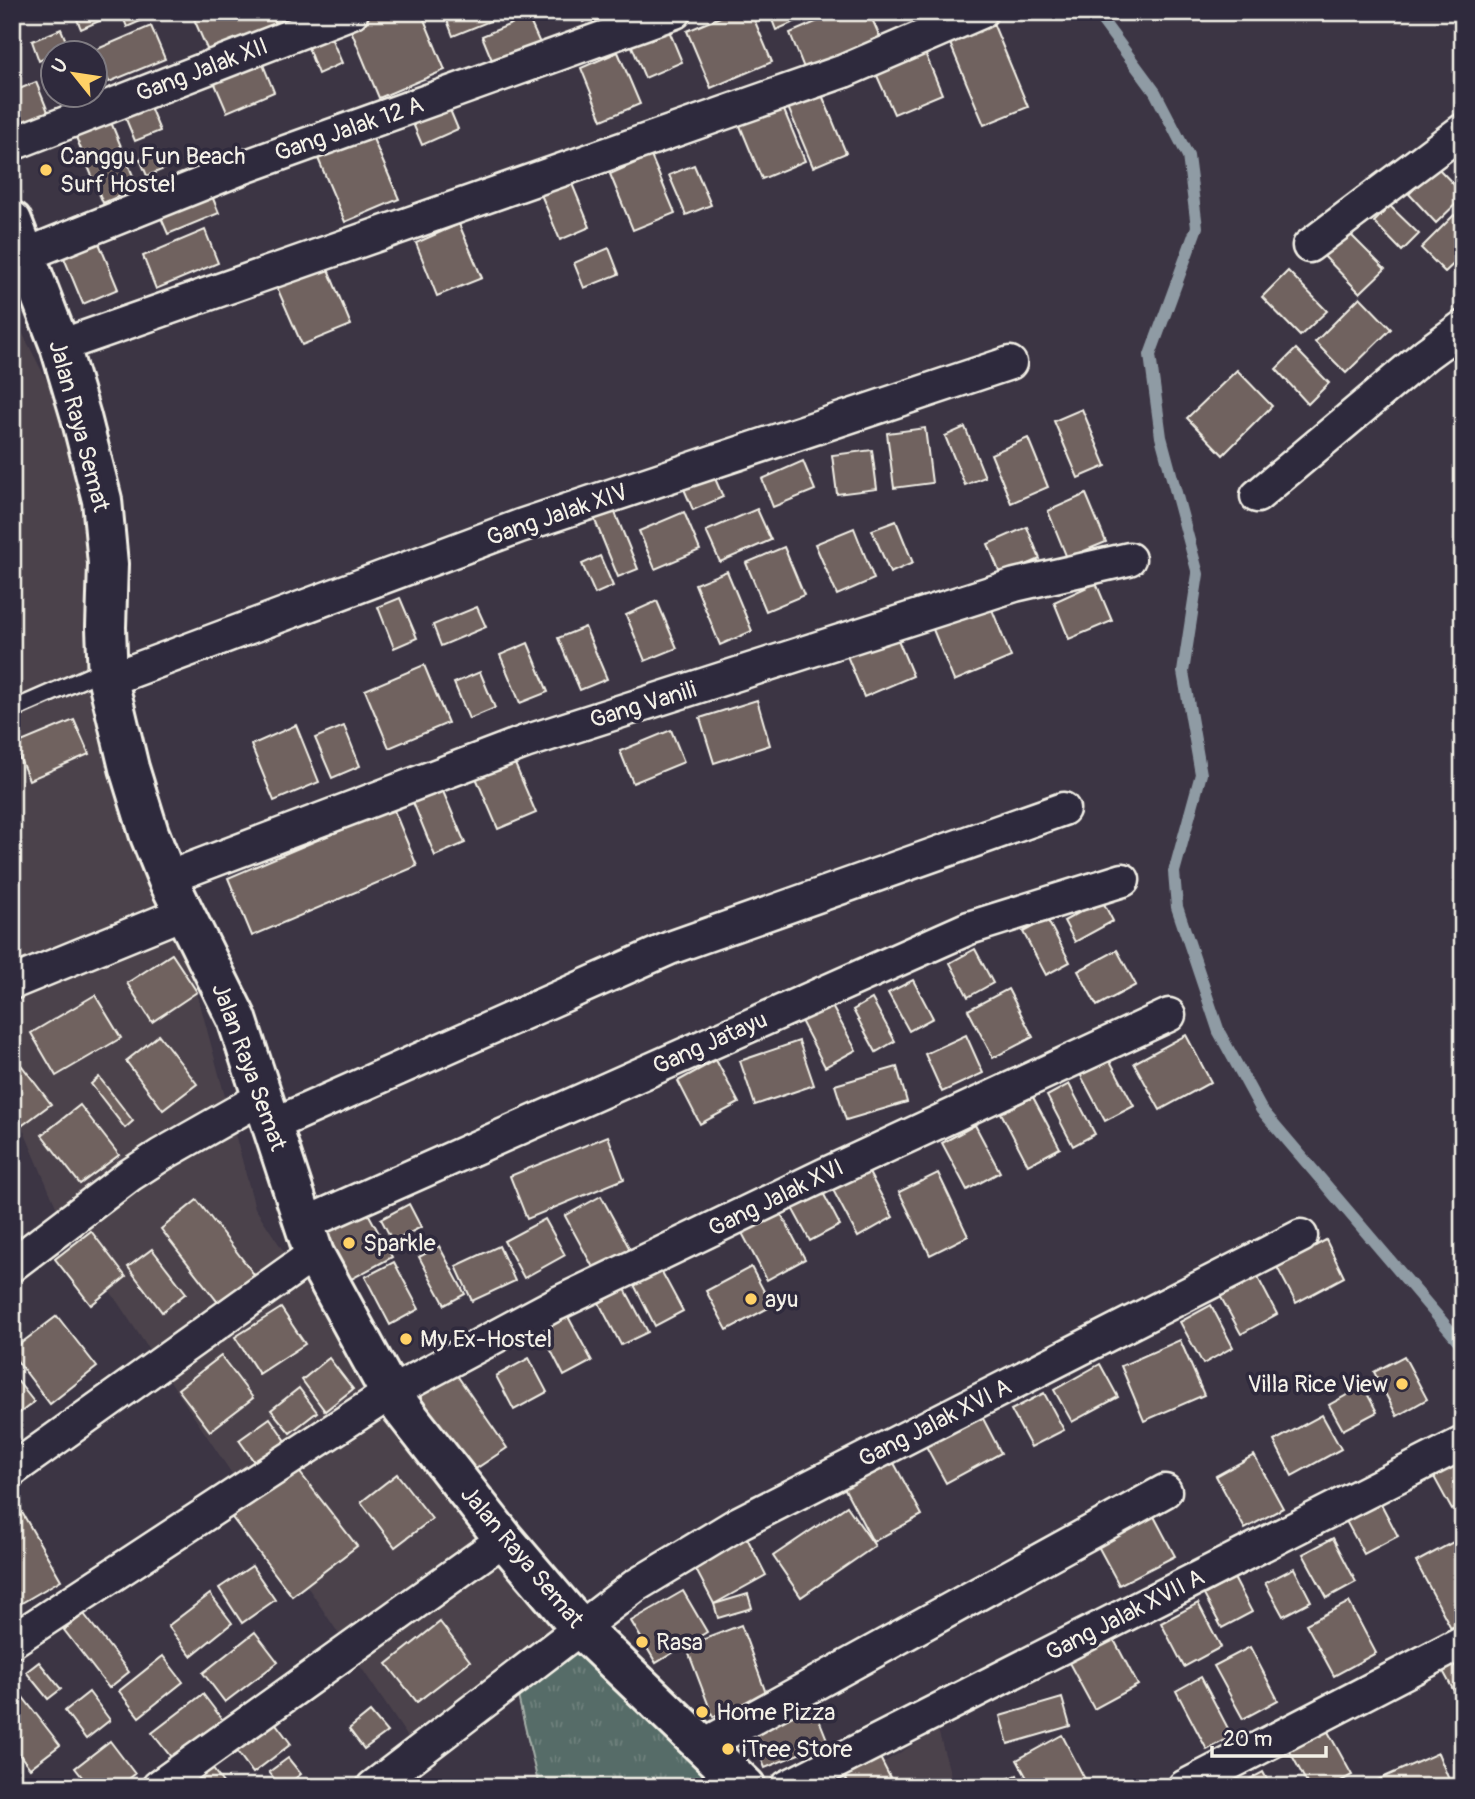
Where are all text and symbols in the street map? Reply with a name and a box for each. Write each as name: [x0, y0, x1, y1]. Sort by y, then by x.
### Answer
street label: Gang Jalak XII: [132, 32, 272, 108]
north arrow: [38, 38, 108, 108]
text: U: [47, 55, 74, 77]
street label: Gang Jalak 12 A: [271, 90, 427, 168]
place label: Canggu Fun Beach Surf Hostel: [60, 142, 246, 199]
marker: Canggu Fun Beach Surf Hostel: [38, 162, 54, 178]
street label: Jalan Raya Semat: [42, 337, 116, 515]
street label: Gang Jalak XIV: [483, 477, 631, 553]
street label: Gang Vanili: [586, 675, 700, 735]
street label: Jalan Raya Semat: [205, 979, 293, 1155]
street label: Gang Jatayu: [648, 1005, 772, 1081]
street label: Gang Jalak XVI: [704, 1153, 848, 1243]
place label: Sparkle: [363, 1229, 436, 1258]
marker: Sparkle: [341, 1235, 357, 1251]
place label: ayu: [765, 1285, 798, 1314]
marker: ayu: [743, 1291, 759, 1307]
place label: My Ex-Hostel: [420, 1325, 552, 1354]
marker: My Ex-Hostel: [398, 1331, 414, 1347]
place label: Villa Rice View: [1247, 1370, 1388, 1399]
street label: Gang Jalak XVI A: [854, 1372, 1016, 1474]
marker: Villa Rice View: [1394, 1376, 1410, 1392]
street label: Jalan Raya Semat: [454, 1480, 590, 1634]
street label: Gang Jalak XVII A: [1041, 1563, 1209, 1667]
place label: Rasa: [656, 1628, 703, 1657]
marker: Rasa: [634, 1634, 650, 1650]
place label: Home Pizza: [716, 1698, 835, 1727]
marker: Home Pizza: [694, 1704, 710, 1720]
scale bar: [1212, 1715, 1326, 1759]
text: 20 m: [1223, 1726, 1272, 1753]
place label: iTree Store: [742, 1735, 852, 1764]
marker: iTree Store: [720, 1741, 736, 1757]

